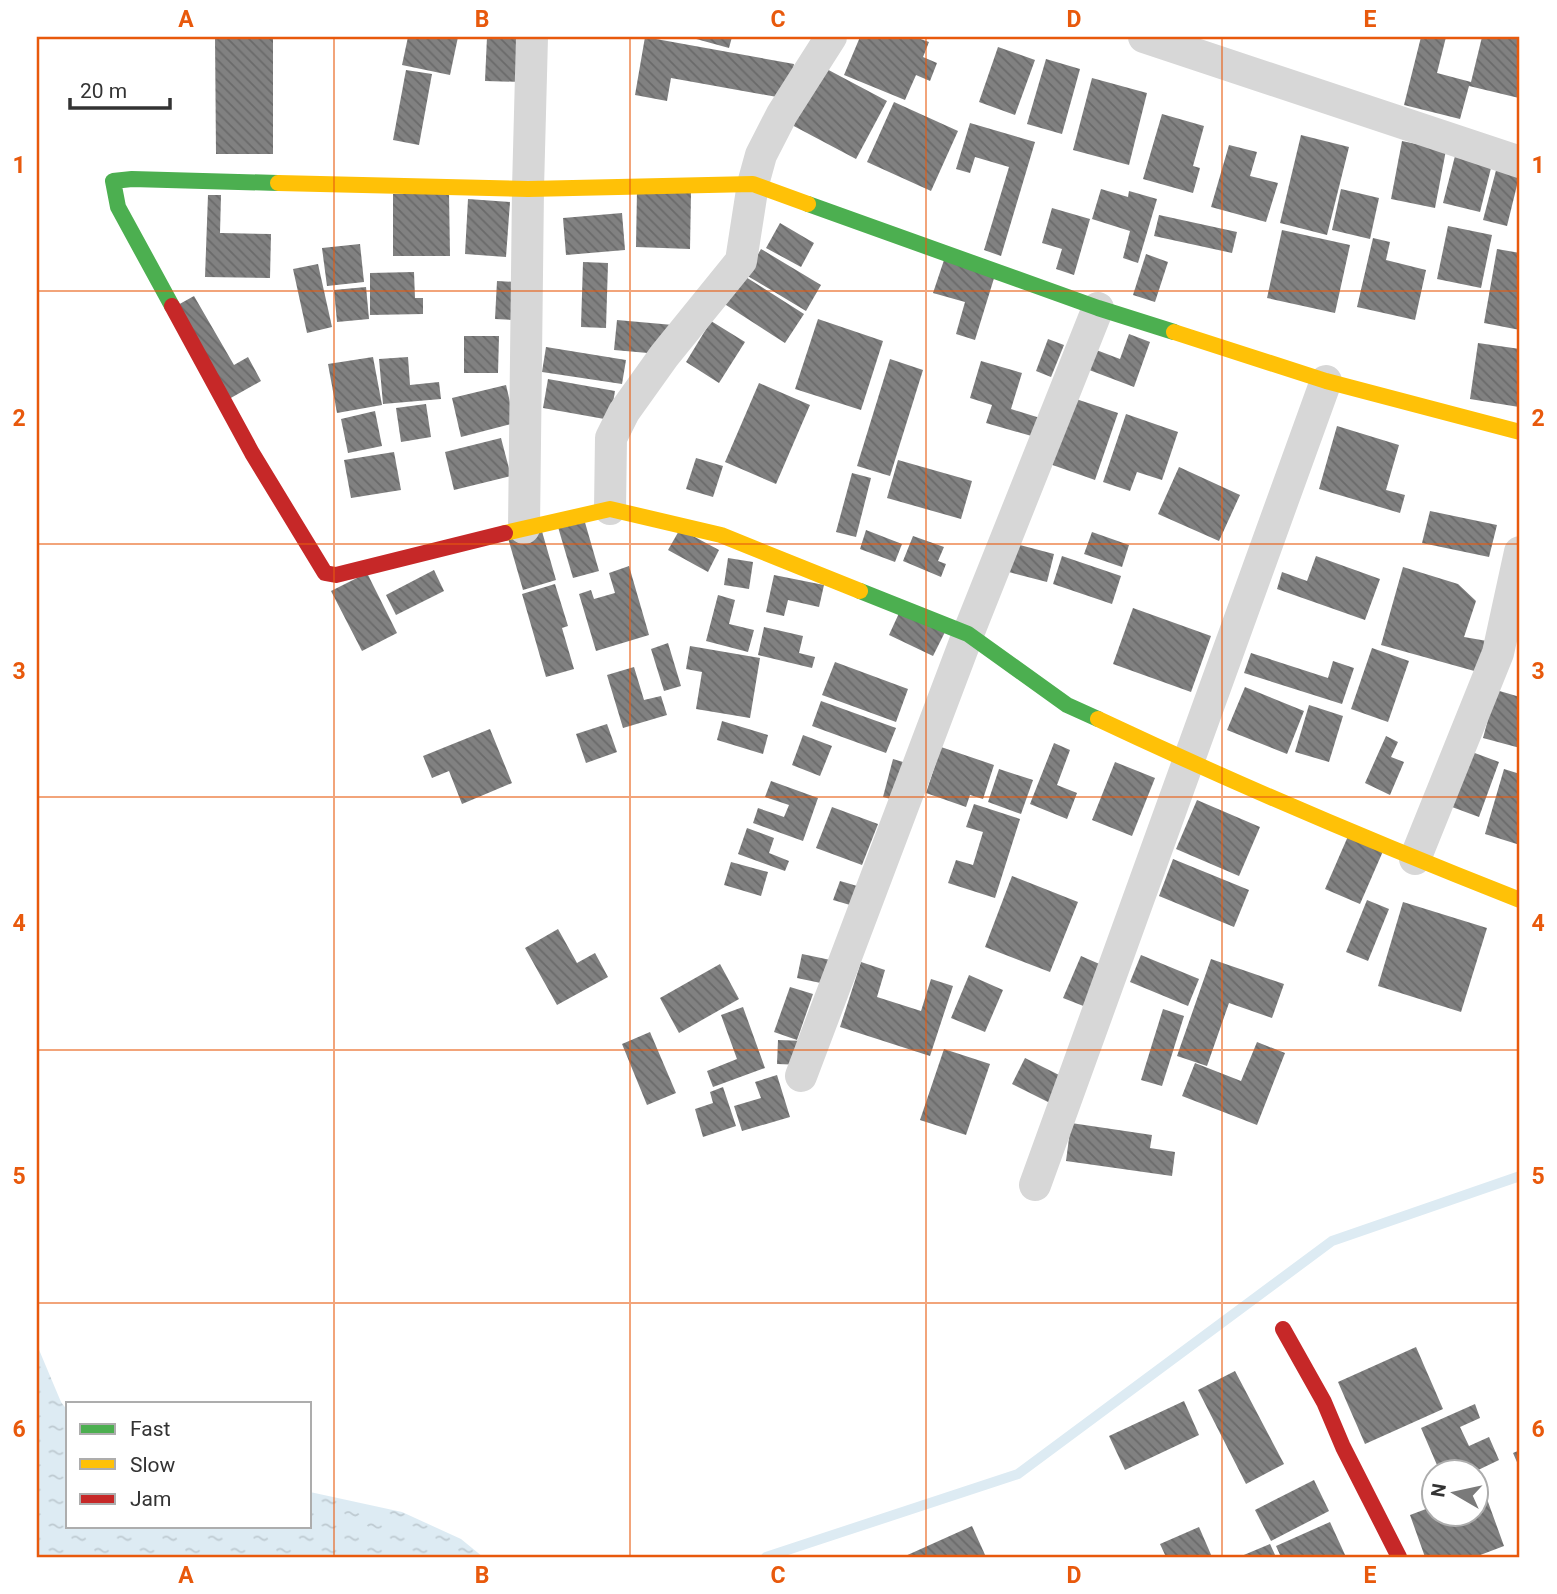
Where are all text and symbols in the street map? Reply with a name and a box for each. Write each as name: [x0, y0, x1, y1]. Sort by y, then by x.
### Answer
text: A: [178, 6, 194, 33]
text: B: [475, 6, 489, 33]
text: C: [770, 6, 786, 33]
text: D: [1067, 6, 1081, 33]
text: E: [1364, 6, 1377, 33]
scale bar: [70, 66, 170, 110]
text: 20 m: [80, 79, 127, 103]
text: 1: [12, 152, 26, 179]
text: 1: [1531, 152, 1545, 179]
text: 2: [12, 405, 26, 432]
text: 2: [1531, 405, 1545, 432]
text: 3: [12, 658, 26, 685]
text: 3: [1531, 658, 1545, 685]
text: 4: [12, 910, 26, 937]
text: 4: [1531, 910, 1545, 937]
text: 5: [12, 1163, 26, 1190]
text: 5: [1531, 1163, 1545, 1190]
legend: [66, 1402, 312, 1528]
text: 6: [12, 1416, 26, 1443]
text: 6: [1531, 1416, 1545, 1443]
text: Fast: [130, 1417, 171, 1441]
text: Slow: [130, 1453, 176, 1477]
north arrow: [1420, 1458, 1490, 1528]
text: N: [1426, 1482, 1451, 1499]
text: Jam: [130, 1487, 171, 1511]
text: A: [178, 1562, 194, 1589]
text: B: [475, 1562, 489, 1589]
text: C: [770, 1562, 786, 1589]
text: D: [1067, 1562, 1081, 1589]
text: E: [1364, 1562, 1377, 1589]

